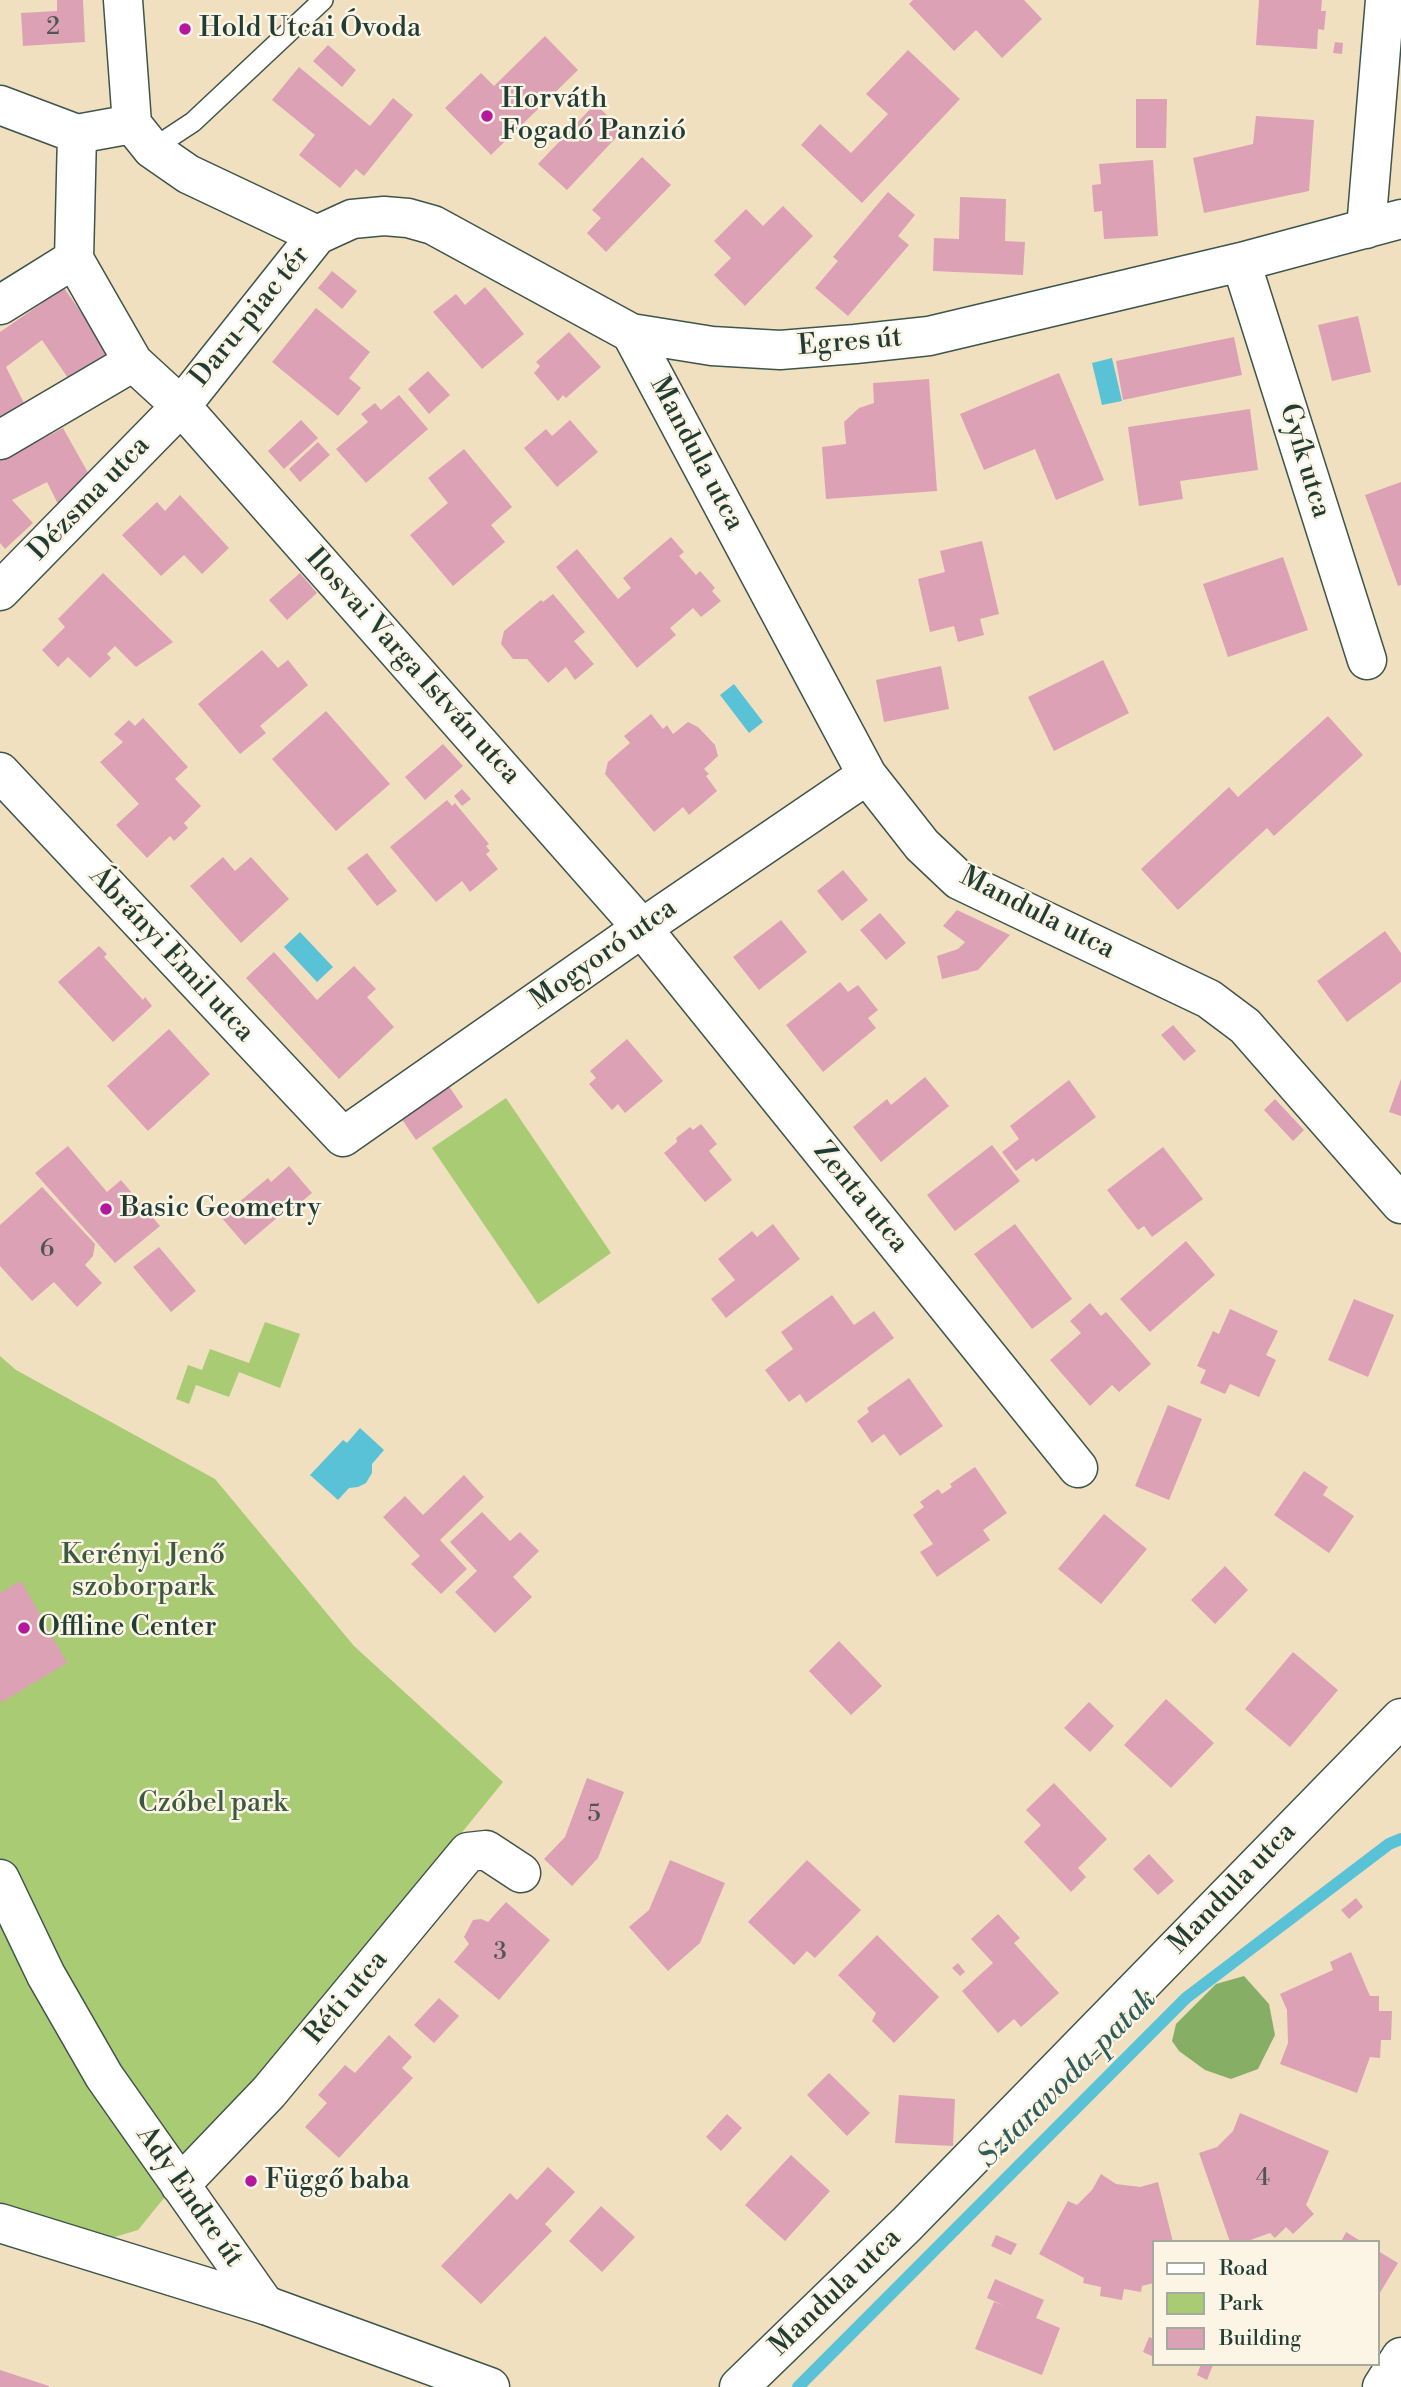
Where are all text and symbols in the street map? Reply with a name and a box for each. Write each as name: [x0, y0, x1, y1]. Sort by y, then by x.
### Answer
place label: Hold Utcai Óvoda: [199, 12, 421, 46]
house number: 2: [46, 14, 60, 42]
marker: Hold Utcai Óvoda: [177, 21, 193, 37]
place label: Horváth Fogadó Panzió: [501, 83, 686, 149]
marker: Horváth Fogadó Panzió: [479, 108, 495, 124]
street label: Daru-piac tér: [184, 240, 318, 394]
street label: Egres út: [797, 322, 903, 364]
street label: Mandula utca: [641, 371, 751, 537]
street label: Gyík utca: [1271, 400, 1337, 522]
street label: Dézsma utca: [22, 430, 158, 568]
street label: Ilosvai Varga István utca: [297, 542, 527, 792]
street label: Ábrányi Emil utca: [81, 861, 261, 1049]
street label: Mandula utca: [954, 861, 1120, 967]
street label: Mogyoró utca: [524, 892, 684, 1018]
street label: Zenta utca: [805, 1136, 915, 1260]
place label: Basic Geometry: [120, 1192, 321, 1226]
marker: Basic Geometry: [98, 1201, 114, 1217]
house number: 6: [40, 1236, 54, 1264]
park label: Kerényi Jenő szoborpark: [61, 1539, 225, 1605]
place label: Offline Center: [38, 1611, 216, 1645]
marker: Offline Center: [16, 1620, 32, 1636]
park label: Czóbel park: [138, 1787, 288, 1821]
house number: 5: [587, 1801, 601, 1829]
street label: Mandula utca: [1162, 1816, 1304, 1962]
house number: 3: [493, 1939, 507, 1967]
street label: Réti utca: [298, 1944, 396, 2052]
water label: Sztaravoda-patak: [971, 1982, 1165, 2176]
street label: Ady Endre út: [128, 2120, 250, 2274]
place label: Függő baba: [265, 2164, 410, 2198]
house number: 4: [1256, 2165, 1270, 2193]
marker: Függő baba: [243, 2173, 259, 2189]
street label: Mandula utca: [763, 2222, 909, 2364]
legend: [1152, 2240, 1380, 2366]
text: Road: [1219, 2256, 1268, 2282]
text: Park: [1219, 2291, 1263, 2317]
text: Building: [1219, 2326, 1301, 2352]

